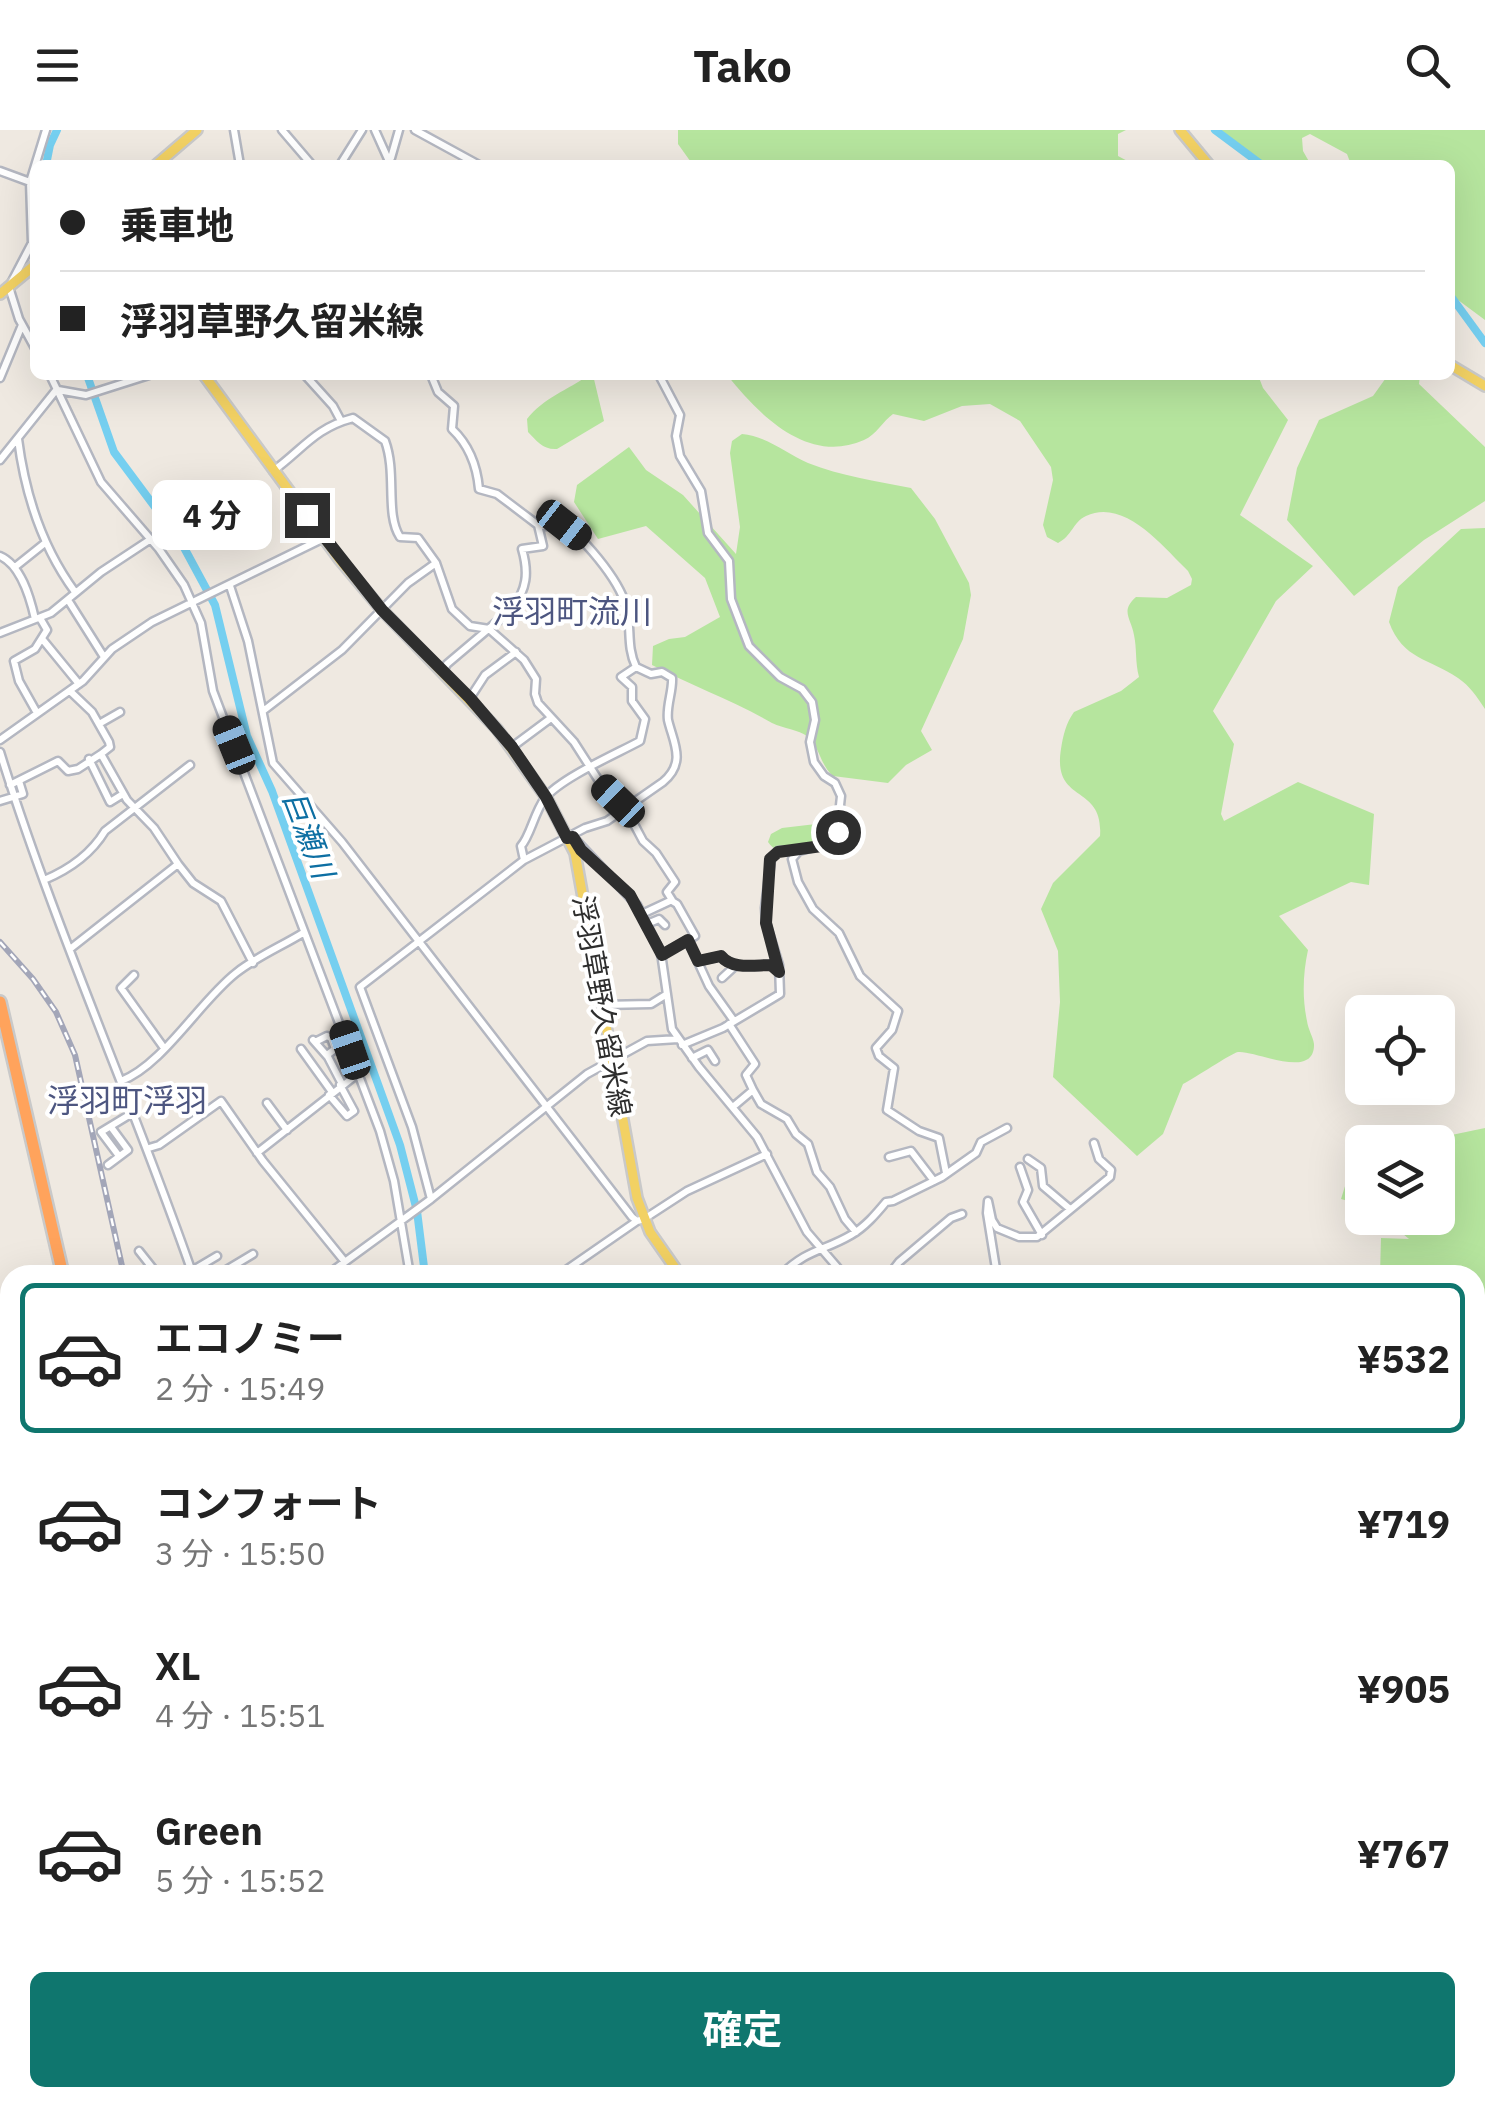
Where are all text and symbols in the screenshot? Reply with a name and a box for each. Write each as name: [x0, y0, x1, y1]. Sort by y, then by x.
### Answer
text: Tako: [693, 36, 792, 94]
icon: menu: [30, 38, 85, 93]
icon: search: [1400, 38, 1455, 93]
text: 乗車地: [120, 200, 234, 249]
text: 浮羽草野久留米線: [120, 296, 424, 345]
callout: 4 分: [152, 480, 272, 550]
route end: [285, 493, 330, 538]
text: 4 分: [183, 494, 241, 536]
car: [531, 495, 597, 555]
district label: 浮羽町流川: [492, 590, 652, 632]
car: [209, 712, 259, 778]
car: [586, 769, 650, 833]
water label: 巨瀬川: [275, 785, 345, 886]
route start: [816, 810, 861, 855]
street label: 浮羽草野久留米線: [565, 892, 640, 1119]
map controls: [1345, 995, 1455, 1235]
button: locate: [1345, 995, 1455, 1105]
car: [326, 1017, 374, 1083]
district label: 浮羽町浮羽: [47, 1079, 207, 1121]
button: layers: [1345, 1125, 1455, 1235]
icon: car: [35, 1313, 125, 1403]
text: エコノミー: [155, 1313, 345, 1362]
text: ¥532: [1357, 1334, 1450, 1383]
text: 2 分 · 15:49: [155, 1367, 325, 1409]
icon: car: [35, 1478, 125, 1568]
text: コンフォート: [155, 1478, 382, 1527]
text: ¥719: [1357, 1499, 1450, 1548]
text: 3 分 · 15:50: [155, 1532, 325, 1574]
text: XL: [155, 1641, 201, 1690]
icon: car: [35, 1643, 125, 1733]
text: ¥905: [1357, 1664, 1450, 1713]
text: 4 分 · 15:51: [155, 1694, 325, 1736]
text: Green: [155, 1806, 263, 1855]
icon: car: [35, 1808, 125, 1898]
text: ¥767: [1357, 1829, 1450, 1878]
text: 5 分 · 15:52: [155, 1859, 325, 1901]
button: 確定: [30, 1972, 1455, 2087]

